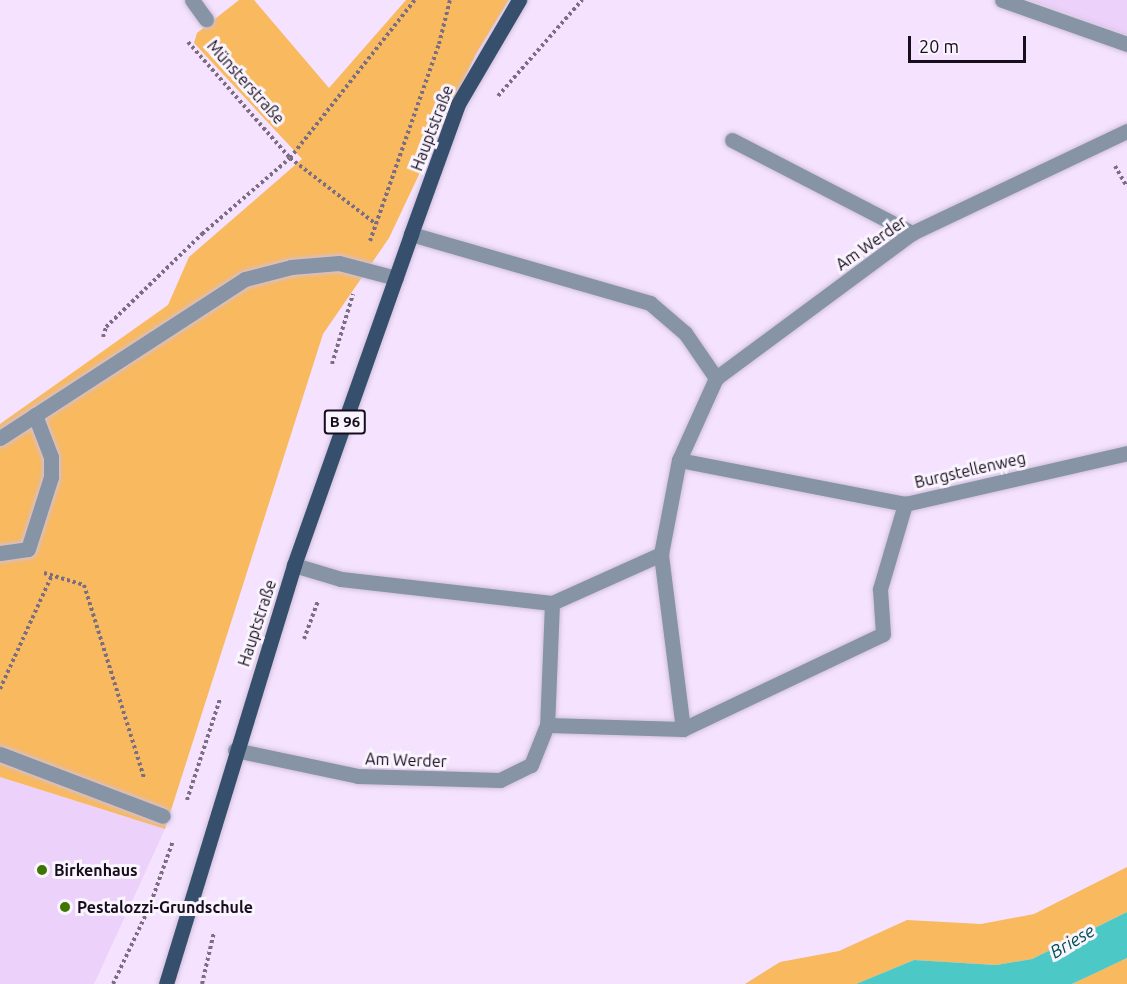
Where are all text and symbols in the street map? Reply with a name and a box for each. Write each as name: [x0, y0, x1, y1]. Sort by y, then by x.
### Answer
scale bar: [911, 24, 1030, 62]
street label: Münsterstraße: [203, 36, 289, 128]
text: 20 m: [919, 36, 959, 56]
street label: Hauptstraße: [407, 82, 457, 174]
street label: Am Werder: [832, 212, 910, 274]
road number: B 96: [322, 410, 368, 434]
street label: Burgstellenweg: [913, 448, 1027, 492]
street label: Hauptstraße: [234, 577, 280, 669]
street label: Am Werder: [365, 749, 447, 771]
place label: Birkenhaus: [54, 860, 138, 880]
marker: Birkenhaus: [35, 863, 49, 877]
place label: Pestalozzi-Grundschule: [77, 897, 253, 917]
marker: Pestalozzi-Grundschule: [58, 900, 72, 914]
water label: Briese: [1046, 919, 1098, 963]

